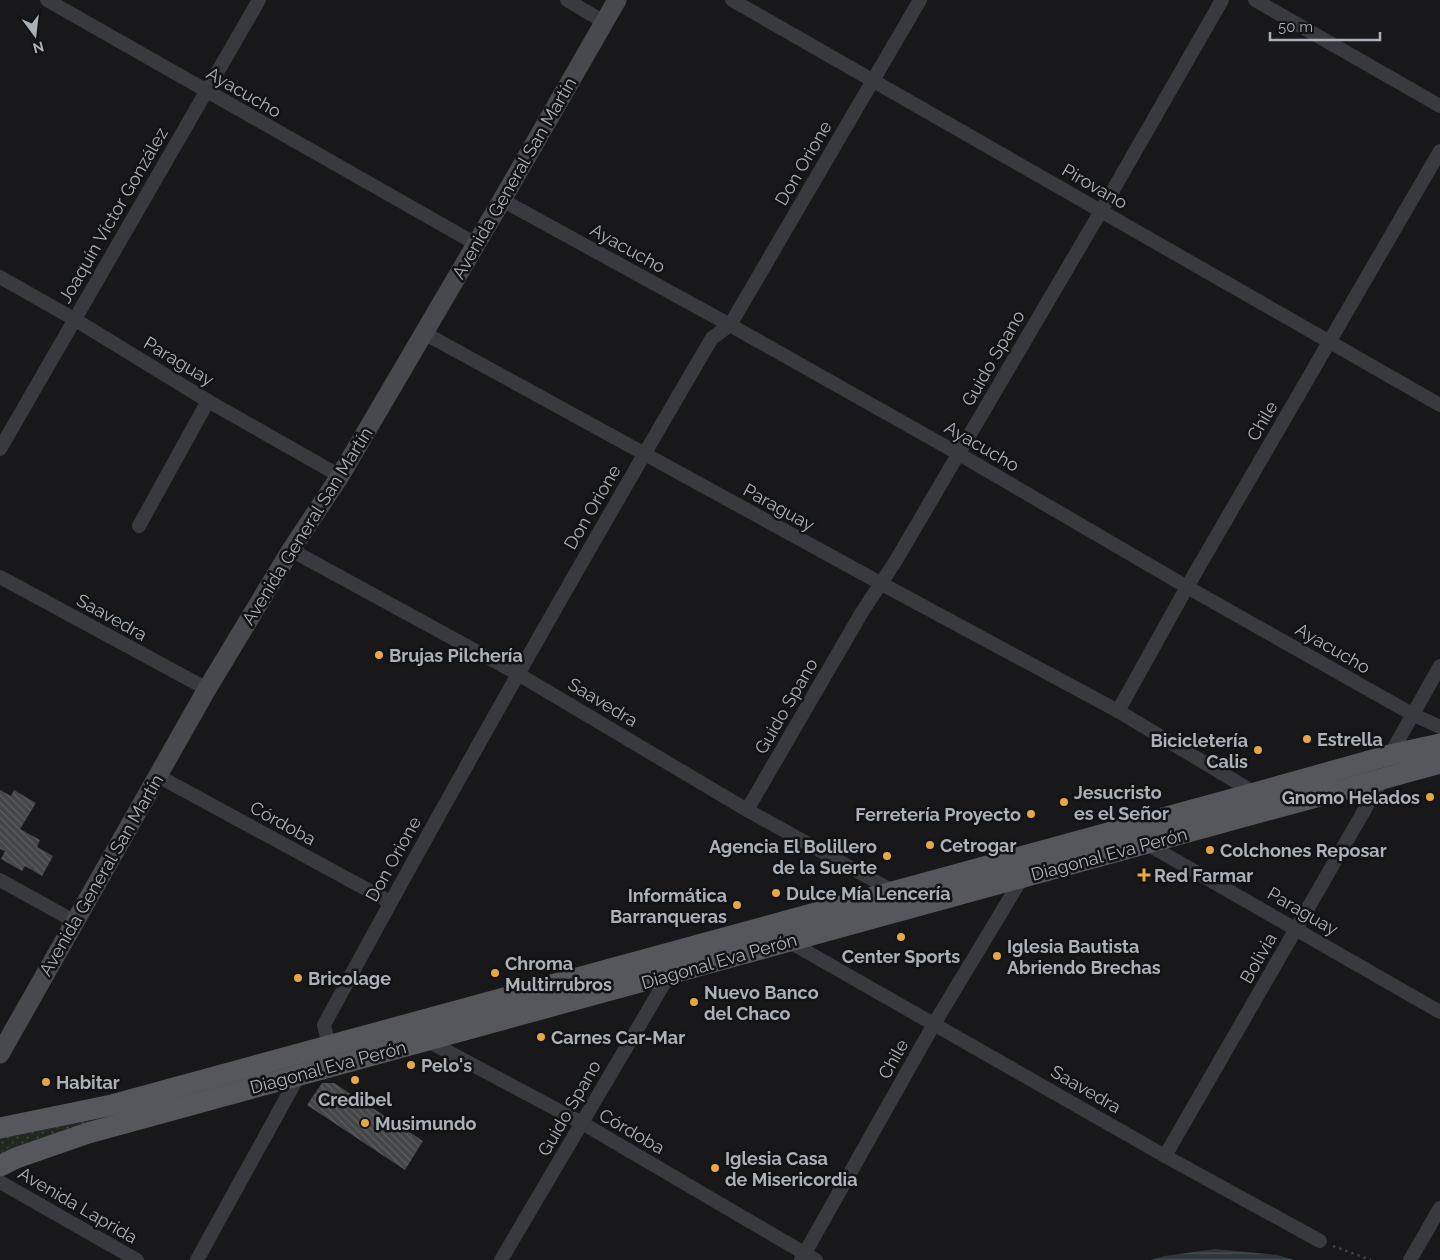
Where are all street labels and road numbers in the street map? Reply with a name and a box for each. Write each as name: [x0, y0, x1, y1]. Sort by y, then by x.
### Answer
street label: Ayacucho: [203, 62, 285, 122]
street label: Avenida General San Martín: [448, 74, 580, 282]
street label: Don Orione: [770, 117, 836, 209]
street label: Joaquín Víctor González: [54, 123, 172, 307]
street label: Pirovano: [1059, 159, 1132, 213]
street label: Ayacucho: [587, 219, 669, 277]
street label: Guido Spano: [957, 306, 1029, 410]
street label: Paraguay: [140, 332, 218, 390]
street label: Chile: [1242, 397, 1282, 445]
street label: Ayacucho: [941, 416, 1023, 476]
street label: Avenida General San Martín: [237, 423, 377, 629]
street label: Don Orione: [559, 461, 625, 553]
street label: Paraguay: [740, 479, 818, 535]
street label: Saavedra: [73, 589, 151, 645]
street label: Ayacucho: [1292, 618, 1374, 678]
street label: Guido Spano: [750, 654, 822, 758]
street label: Saavedra: [564, 673, 642, 731]
street label: Avenida General San Martín: [35, 771, 167, 979]
street label: Córdoba: [246, 796, 320, 850]
street label: Don Orione: [361, 812, 425, 905]
street label: Diagonal Eva Perón: [1029, 823, 1189, 885]
street label: Paraguay: [1264, 882, 1342, 940]
street label: Diagonal Eva Perón: [639, 929, 799, 993]
street label: Bolivia: [1235, 929, 1281, 987]
street label: Chile: [874, 1035, 913, 1083]
street label: Diagonal Eva Perón: [248, 1036, 408, 1098]
street label: Guido Spano: [533, 1056, 605, 1160]
street label: Saavedra: [1047, 1061, 1125, 1117]
street label: Córdoba: [596, 1104, 668, 1158]
street label: Avenida Laprida: [15, 1162, 141, 1248]

